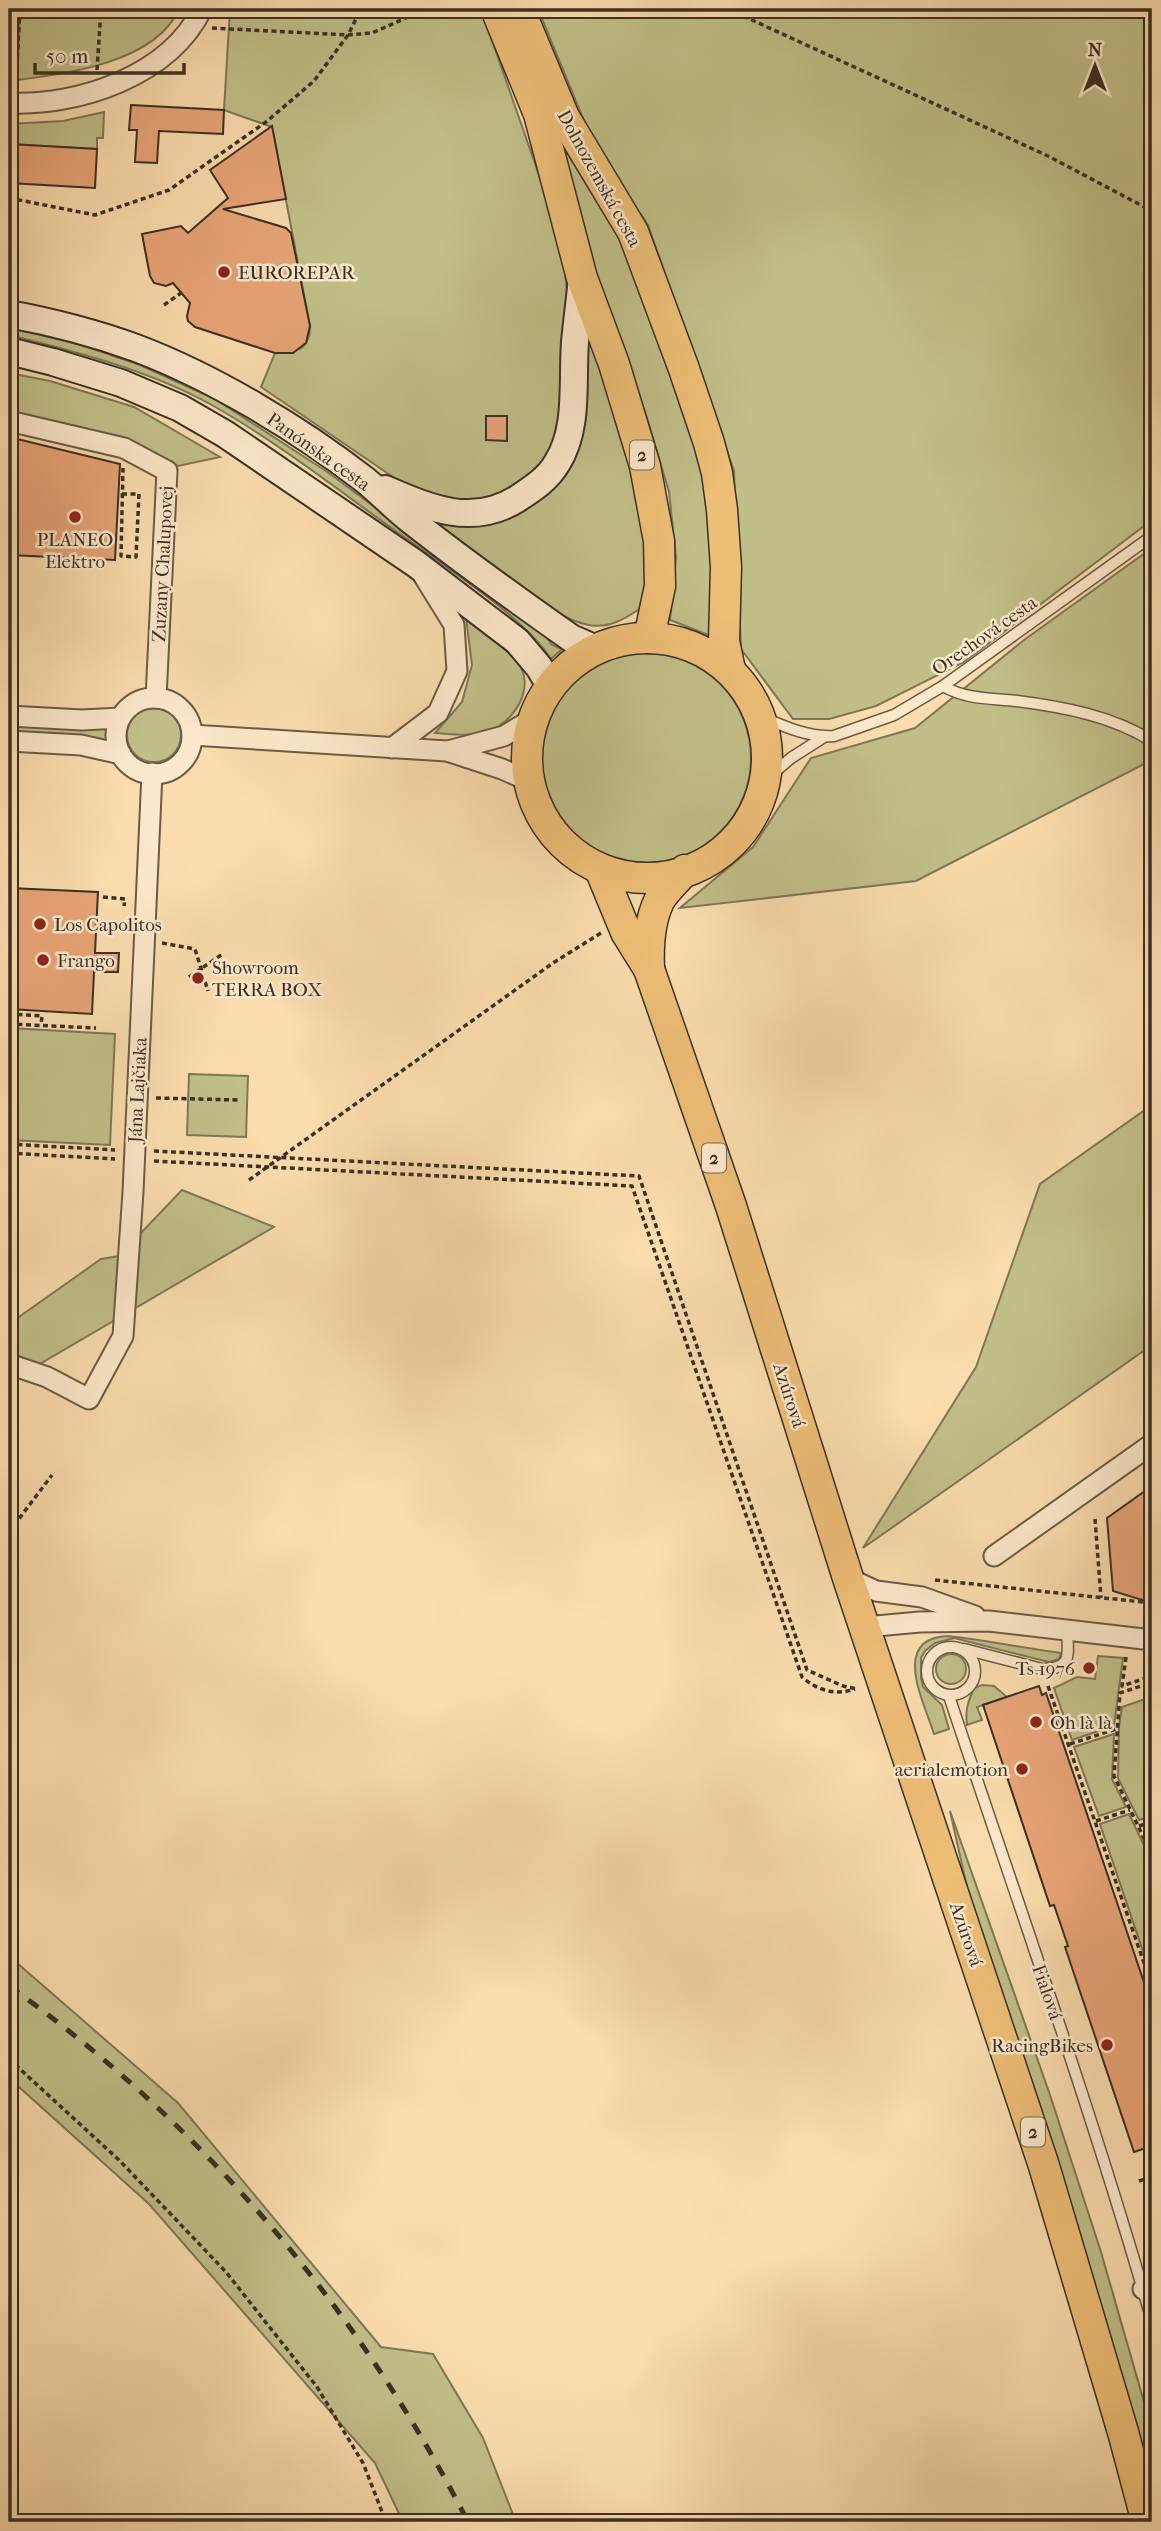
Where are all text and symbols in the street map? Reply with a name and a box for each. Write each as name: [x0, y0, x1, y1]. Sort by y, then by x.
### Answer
scale bar: [35, 32, 184, 76]
north arrow: [1060, 32, 1130, 102]
text: N: [1088, 39, 1103, 61]
text: 50 m: [46, 44, 89, 68]
street label: Dolnozemská cesta: [552, 106, 646, 251]
place label: EUROREPAR: [238, 262, 356, 284]
marker: EUROREPAR: [216, 264, 232, 280]
street label: Panónska cesta: [262, 408, 375, 496]
road number: 2: [630, 440, 654, 470]
street label: Zuzany Chalupovej: [148, 485, 178, 643]
marker: PLANEO Elektro: [67, 509, 83, 525]
place label: PLANEO Elektro: [37, 529, 113, 573]
street label: Orechová cesta: [928, 591, 1041, 680]
place label: Los Capolitos: [54, 914, 162, 936]
marker: Los Capolitos: [32, 916, 48, 932]
place label: Frango: [57, 950, 115, 972]
marker: Frango: [35, 952, 51, 968]
place label: Showroom TERRA BOX: [212, 957, 322, 1001]
marker: Showroom TERRA BOX: [190, 970, 206, 986]
street label: Jána Lajčiaka: [124, 1036, 152, 1145]
road number: 2: [702, 1143, 726, 1172]
street label: Azúrová: [768, 1359, 810, 1431]
place label: Ts-1976: [1016, 1658, 1076, 1680]
marker: Ts-1976: [1081, 1660, 1097, 1676]
place label: Oh là là: [1050, 1712, 1112, 1734]
marker: Oh là là: [1028, 1714, 1044, 1730]
place label: aerialemotion: [895, 1759, 1008, 1781]
marker: aerialemotion: [1014, 1761, 1030, 1777]
street label: Azúrová: [944, 1898, 987, 1970]
street label: Fialová: [1027, 1962, 1067, 2023]
place label: RacingBikes: [991, 2035, 1093, 2057]
marker: RacingBikes: [1099, 2037, 1115, 2053]
road number: 2: [1021, 2118, 1045, 2146]

